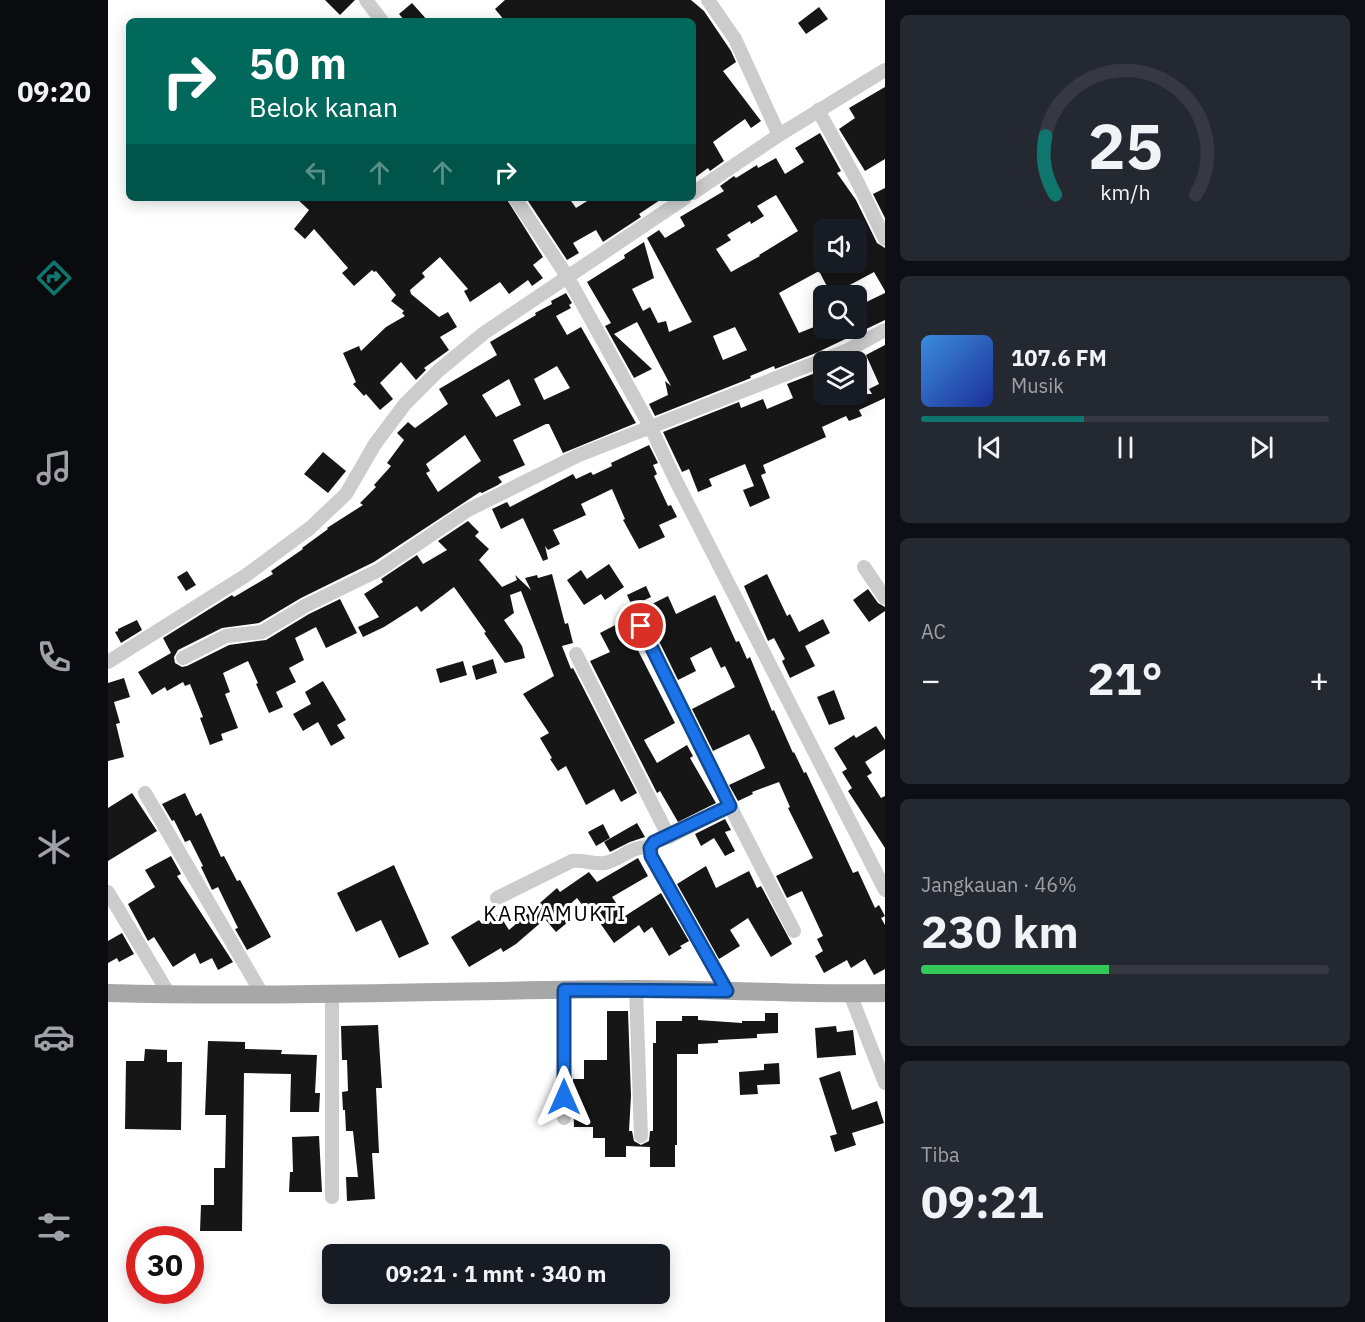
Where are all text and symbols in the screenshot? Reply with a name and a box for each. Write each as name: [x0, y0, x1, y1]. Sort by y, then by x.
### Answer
text: 50 m: [249, 36, 347, 91]
icon: right: [150, 42, 228, 120]
text: 09:20: [17, 74, 91, 109]
text: Belok kanan: [249, 89, 398, 124]
text: 25: [1088, 105, 1162, 186]
icon: left: [300, 156, 333, 189]
icon: ahead: [363, 156, 396, 189]
icon: ahead: [426, 156, 459, 189]
icon: right: [489, 156, 522, 189]
text: km/h: [1100, 179, 1150, 207]
map controls: [813, 219, 867, 405]
button: sound: [813, 219, 867, 273]
icon: directions: [33, 257, 75, 299]
button: search: [813, 285, 867, 339]
text: 107.6 FM: [1011, 343, 1107, 372]
button: layers: [813, 351, 867, 405]
text: Musik: [1011, 372, 1064, 399]
icon: previous: [973, 431, 1006, 464]
icon: pause: [1109, 431, 1142, 464]
icon: next: [1245, 431, 1278, 464]
icon: music: [33, 447, 75, 489]
pin: [615, 600, 666, 651]
icon: arrive: [624, 609, 657, 642]
text: AC: [921, 618, 946, 645]
icon: phone: [33, 636, 75, 678]
text: 21°: [1087, 649, 1163, 707]
text: −: [921, 658, 941, 701]
text: +: [1309, 658, 1329, 701]
icon: climate: [33, 826, 75, 868]
text: Jangkauan · 46%: [921, 871, 1077, 898]
district label: KARYAMUKTI: [483, 899, 627, 927]
text: 230 km: [921, 902, 1079, 960]
icon: car: [33, 1016, 75, 1058]
position arrow: [532, 1065, 596, 1129]
text: Tiba: [921, 1141, 960, 1168]
text: 09:21: [921, 1172, 1044, 1230]
icon: filters: [33, 1206, 75, 1248]
speed limit sign: 30: [126, 1226, 204, 1304]
text: 09:21 · 1 mnt · 340 m: [386, 1259, 606, 1288]

